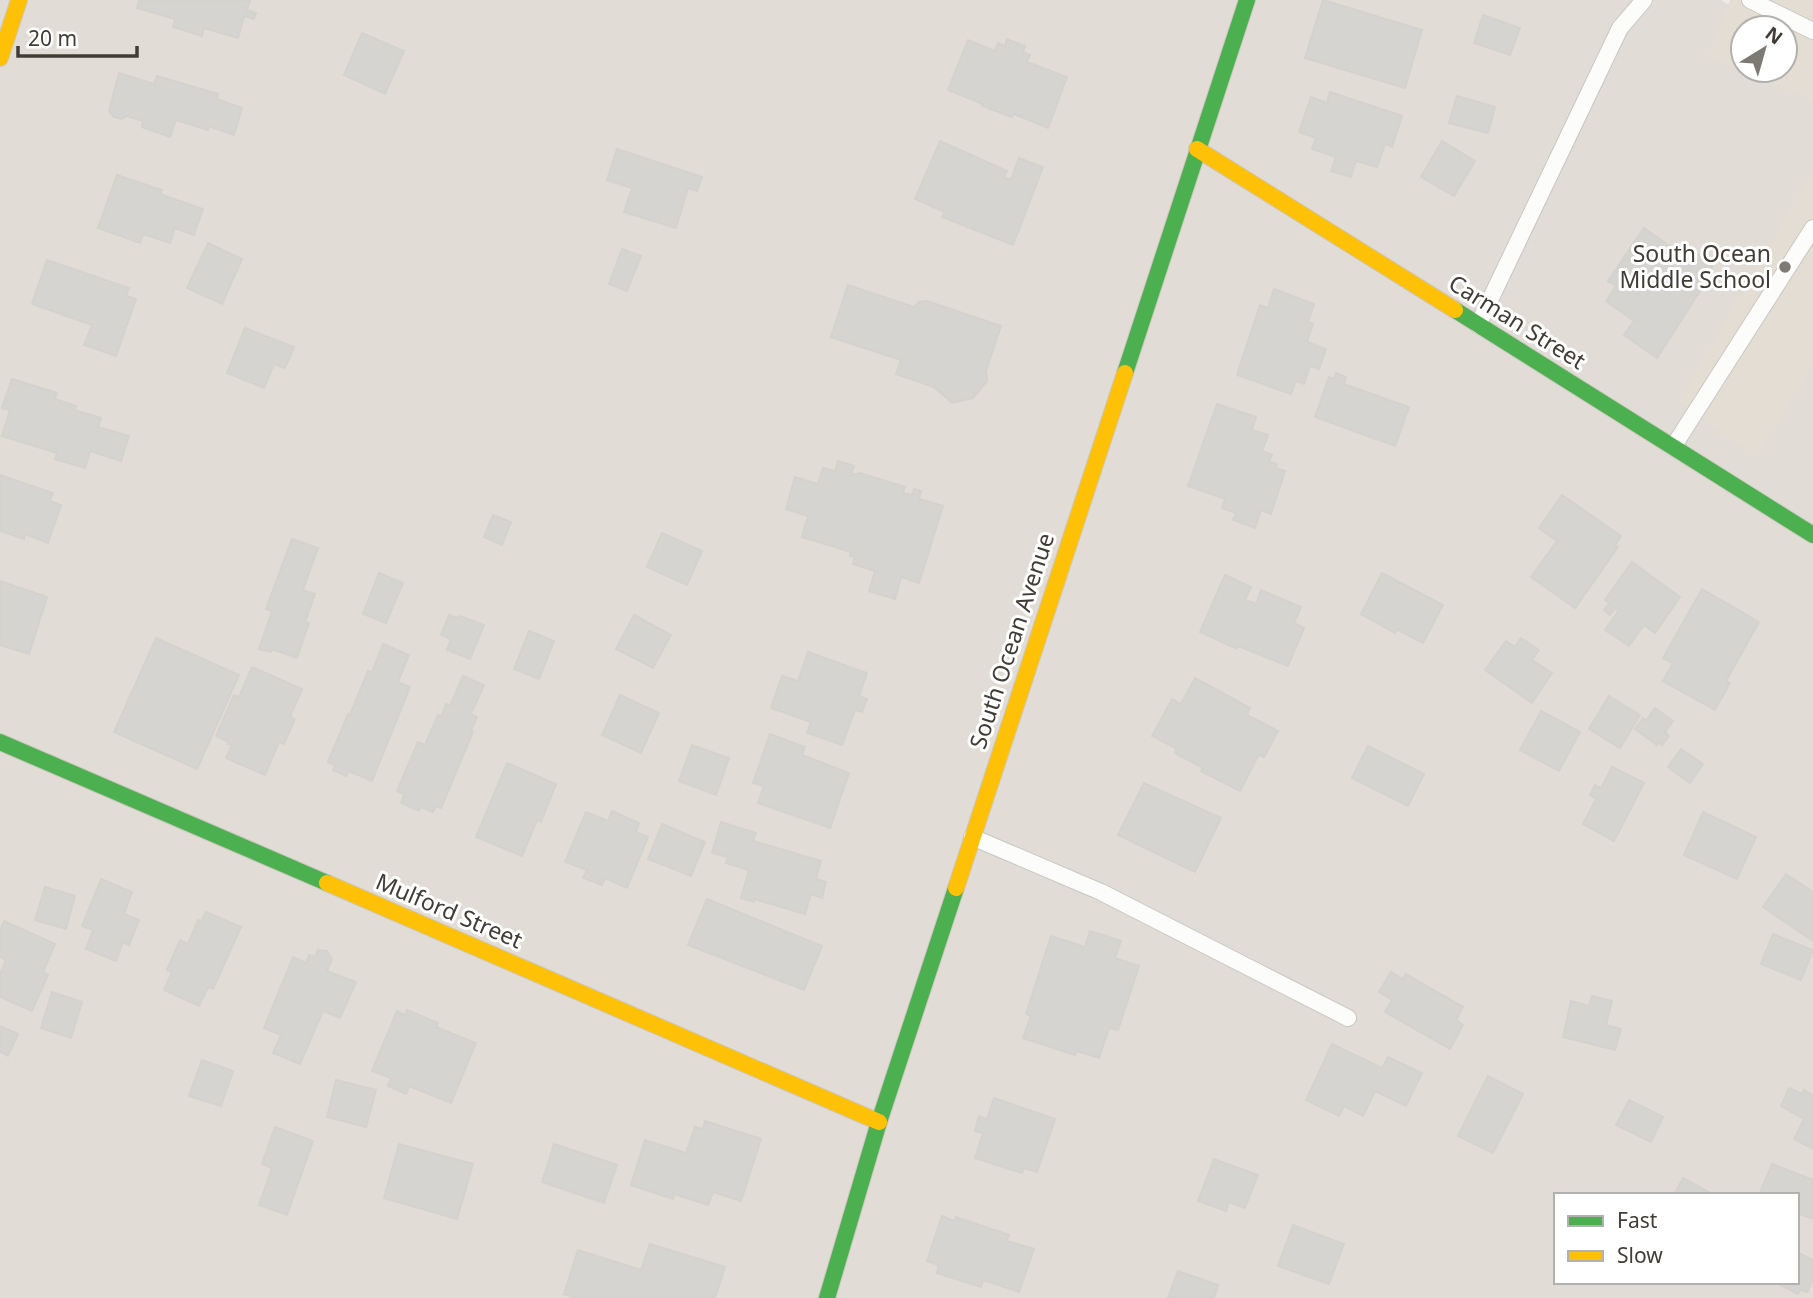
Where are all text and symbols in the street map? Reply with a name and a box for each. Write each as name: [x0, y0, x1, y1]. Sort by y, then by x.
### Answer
scale bar: [18, 14, 136, 58]
north arrow: [1729, 14, 1799, 84]
text: N: [1760, 20, 1788, 50]
text: 20 m: [28, 24, 77, 52]
place label: South Ocean Middle School: [1619, 237, 1771, 295]
marker: South Ocean Middle School: [1777, 259, 1793, 275]
street label: Carman Street: [1443, 266, 1592, 376]
street label: South Ocean Avenue: [961, 529, 1061, 753]
street label: Mulford Street: [371, 865, 528, 955]
legend: [1554, 1193, 1799, 1284]
text: Fast: [1617, 1206, 1658, 1234]
text: Slow: [1617, 1241, 1663, 1269]

